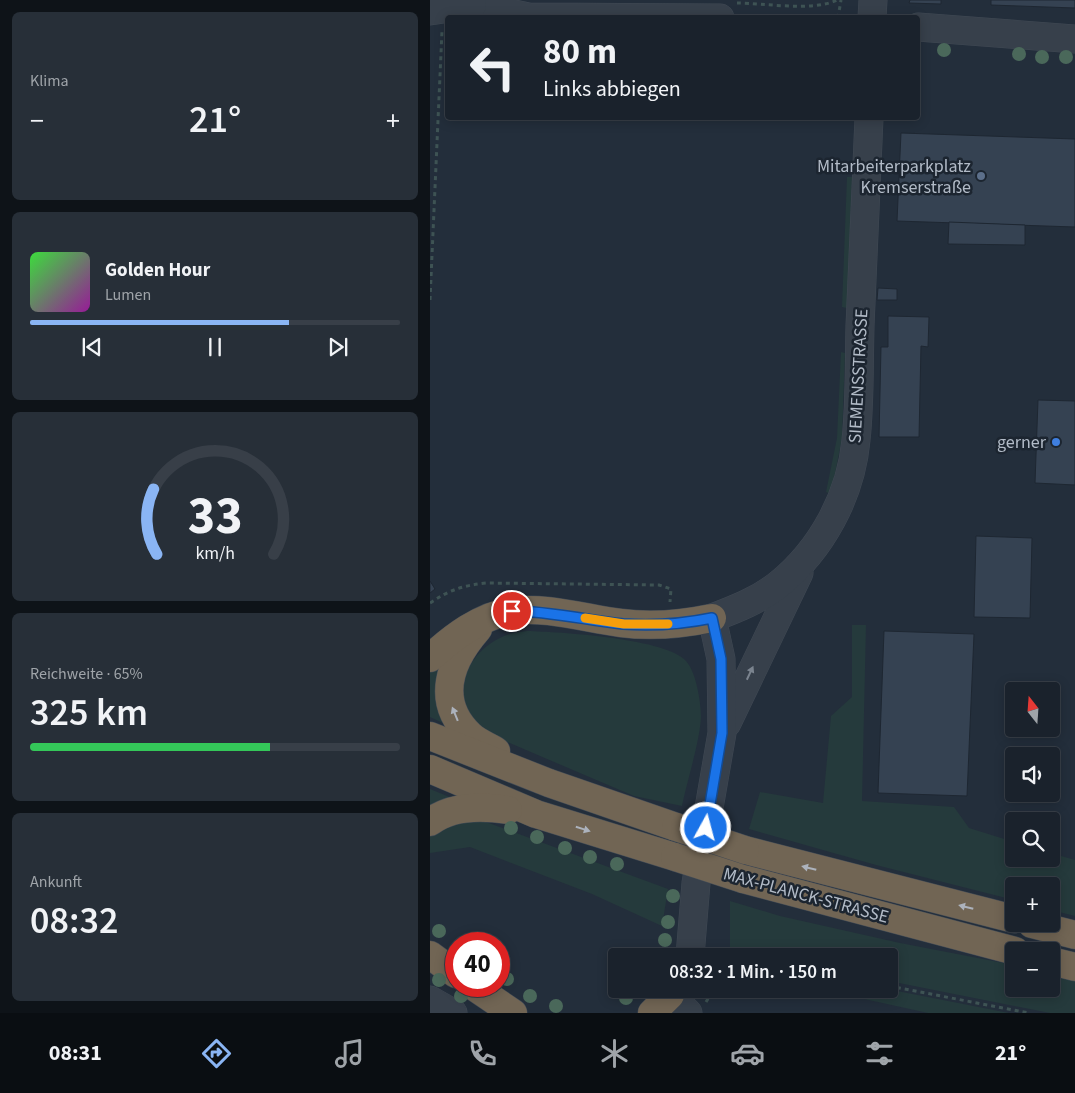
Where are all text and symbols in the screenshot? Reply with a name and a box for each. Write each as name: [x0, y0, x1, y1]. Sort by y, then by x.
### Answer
text: 80 m: [543, 27, 617, 77]
icon: left: [460, 35, 525, 100]
text: Klima: [30, 70, 69, 92]
text: Links abbiegen: [543, 73, 681, 105]
text: 21°: [189, 93, 241, 147]
text: −: [30, 101, 44, 141]
text: +: [386, 101, 400, 141]
place label: Mitarbeiterparkplatz Kremserstraße: [817, 154, 971, 200]
marker: Mitarbeiterparkplatz Kremserstraße: [975, 170, 987, 182]
text: Golden Hour: [105, 257, 210, 284]
text: Lumen: [105, 284, 151, 306]
street label: SIEMENSSTRASSE: [842, 308, 875, 444]
icon: previous: [78, 333, 106, 361]
icon: pause: [201, 333, 229, 361]
icon: next: [324, 333, 352, 361]
place label: gerner: [997, 430, 1047, 455]
marker: gerner: [1050, 436, 1062, 448]
text: 33: [188, 480, 242, 554]
text: km/h: [195, 541, 235, 566]
pin: [491, 590, 533, 632]
icon: arrive: [498, 597, 526, 625]
text: Reichweite · 65%: [30, 663, 143, 685]
one-way arrow: [746, 666, 754, 680]
north arrow: [1005, 682, 1060, 738]
map controls: [1005, 682, 1060, 997]
text: 325 km: [30, 686, 148, 740]
one-way arrow: [451, 706, 459, 721]
button: sound: [1005, 747, 1060, 802]
position arrow: [679, 801, 731, 853]
button: search: [1005, 812, 1060, 867]
one-way arrow: [575, 825, 590, 833]
street label: MAX-PLANCK-STRASSE: [720, 861, 891, 930]
one-way arrow: [801, 863, 816, 871]
text: Ankunft: [30, 871, 82, 893]
button: +: [1005, 877, 1060, 932]
text: 08:32: [30, 894, 118, 948]
one-way arrow: [959, 903, 974, 911]
speed limit sign: 40: [445, 932, 510, 997]
button: −: [1005, 942, 1060, 997]
text: 08:32 · 1 Min. · 150 m: [669, 959, 837, 986]
icon: directions: [199, 1036, 234, 1071]
icon: music: [332, 1036, 367, 1071]
icon: phone: [465, 1036, 500, 1071]
icon: climate: [597, 1036, 632, 1071]
icon: car: [730, 1036, 765, 1071]
icon: filters: [862, 1036, 897, 1071]
text: 08:31: [49, 1037, 102, 1069]
text: 21°: [995, 1037, 1026, 1069]

